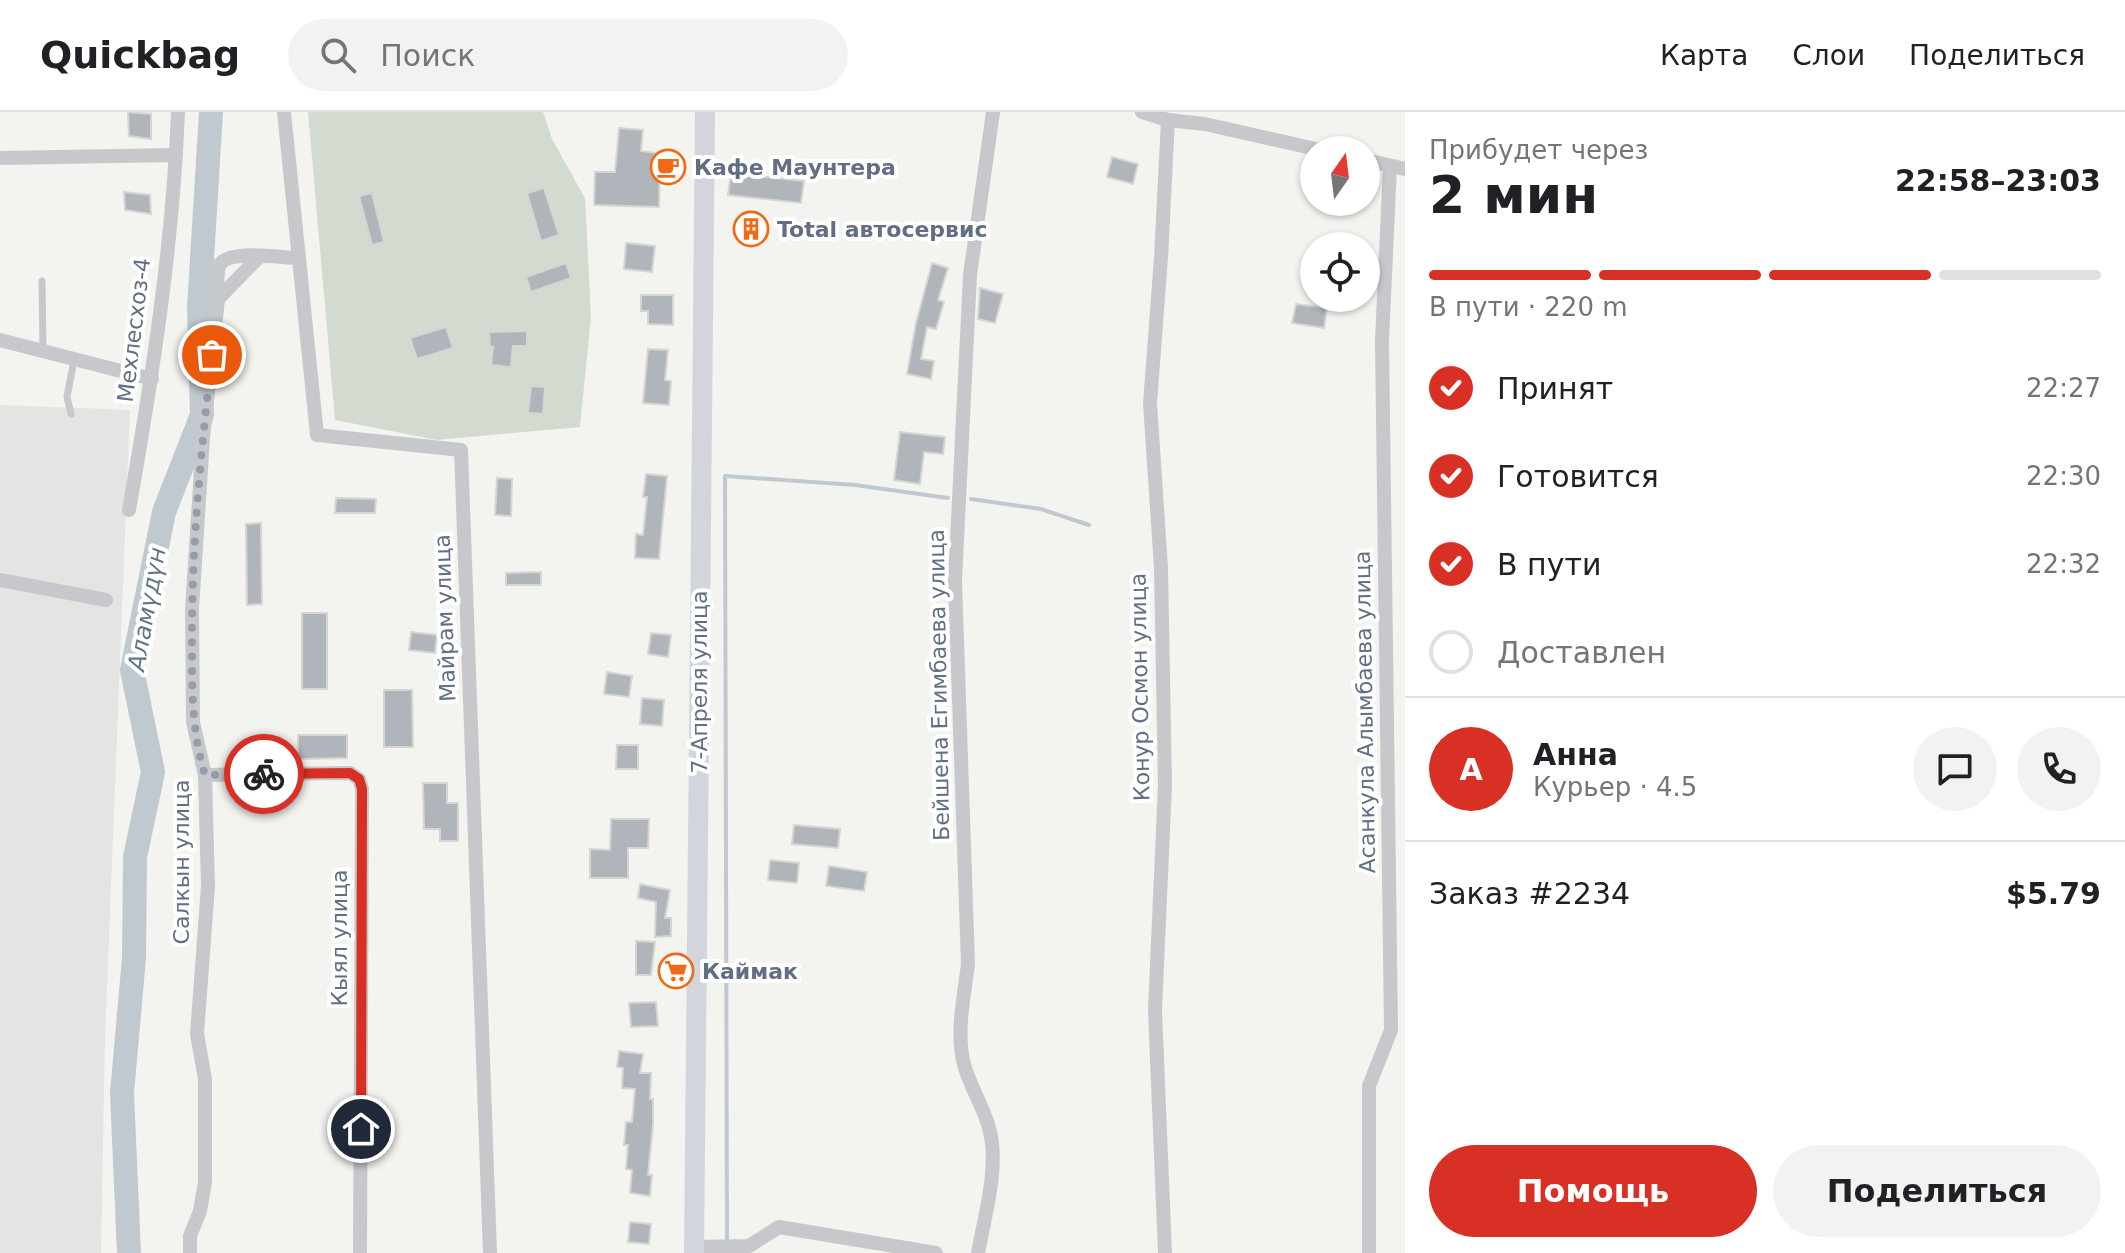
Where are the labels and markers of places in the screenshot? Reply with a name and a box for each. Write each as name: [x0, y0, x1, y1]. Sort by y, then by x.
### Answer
cafe icon: Кафе Маунтера: [649, 148, 687, 186]
place label: Кафе Маунтера: [694, 155, 896, 180]
building icon: Total автосервис: [732, 210, 770, 248]
place label: Total автосервис: [777, 217, 987, 242]
pin: [178, 321, 246, 389]
supermarket icon: Каймак: [657, 952, 695, 990]
place label: Каймак: [702, 959, 798, 984]
pin: [327, 1095, 395, 1163]

